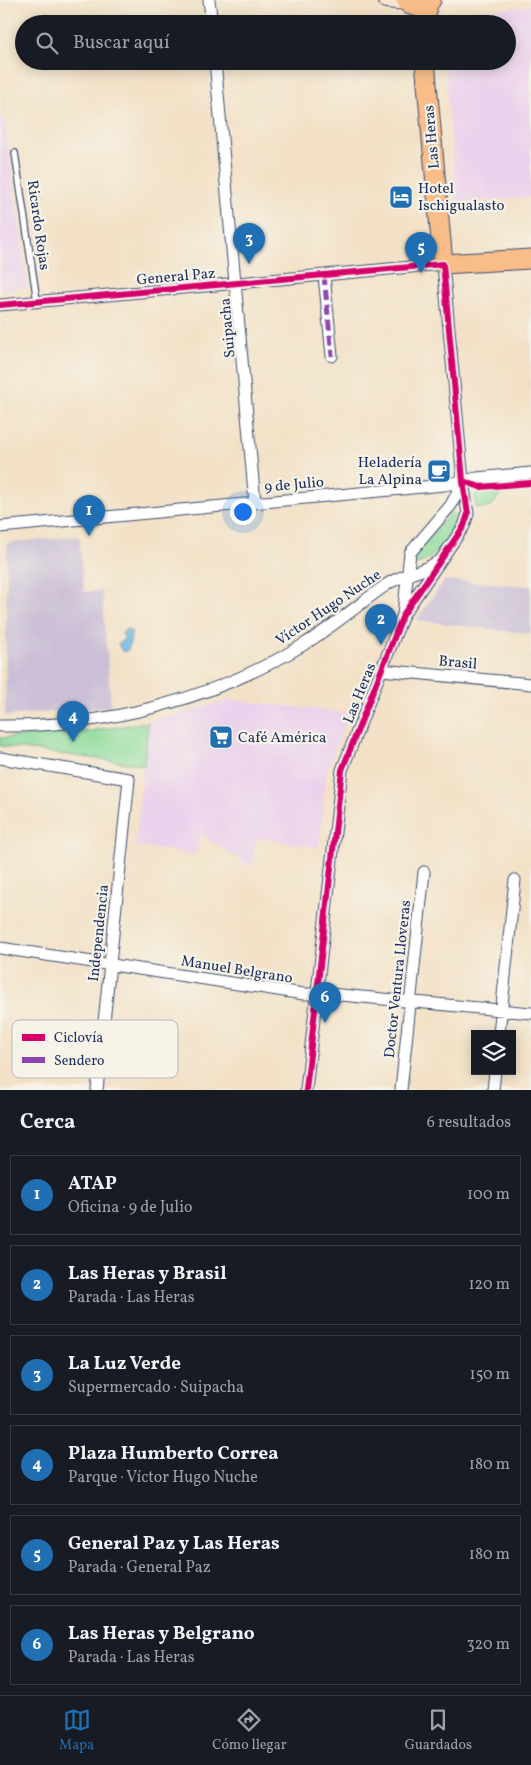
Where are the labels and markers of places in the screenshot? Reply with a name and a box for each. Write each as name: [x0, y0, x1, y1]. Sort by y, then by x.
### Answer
place label: Hotel Ischigualasto: [418, 179, 505, 217]
hotel icon: Hotel Ischigualasto: [388, 184, 414, 210]
pin: 3: [233, 223, 265, 264]
pin: 5: [405, 232, 437, 273]
place label: Heladería La Alpina: [358, 453, 422, 491]
cafe icon: Heladería La Alpina: [426, 458, 452, 484]
pin: 1: [73, 495, 105, 536]
pin: 2: [365, 604, 397, 645]
pin: 4: [57, 701, 89, 742]
supermarket icon: Café América: [208, 724, 234, 750]
place label: Café América: [238, 728, 326, 749]
pin: 6: [309, 982, 341, 1023]

